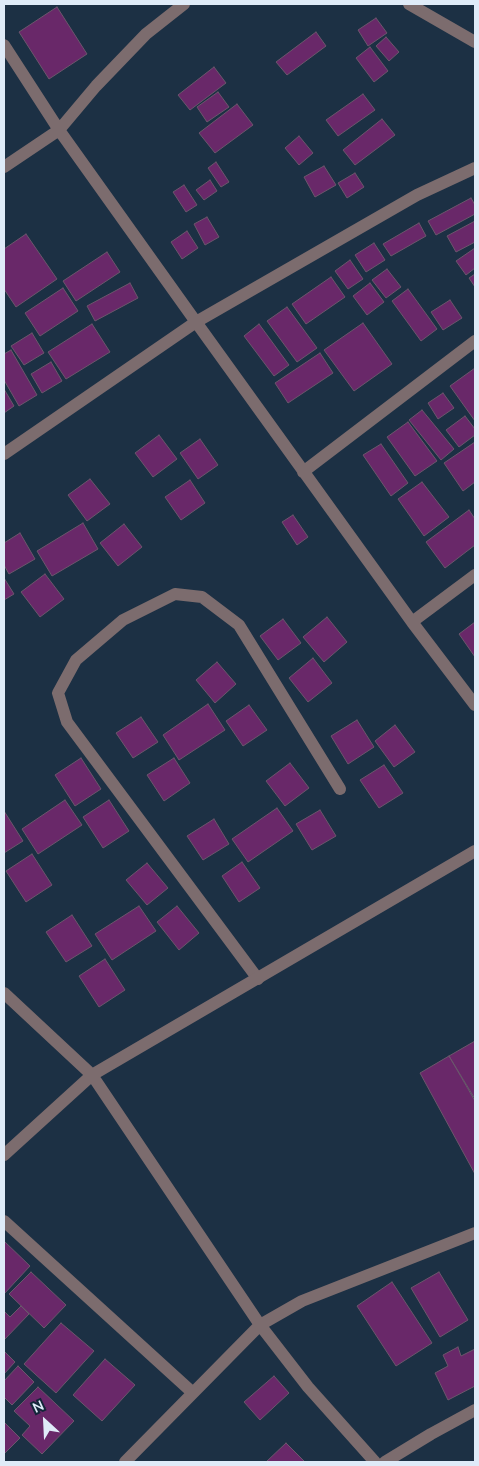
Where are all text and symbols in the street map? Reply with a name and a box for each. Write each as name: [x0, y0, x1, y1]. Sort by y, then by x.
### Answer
north arrow: [20, 1396, 70, 1446]
text: N: [30, 1396, 47, 1418]

